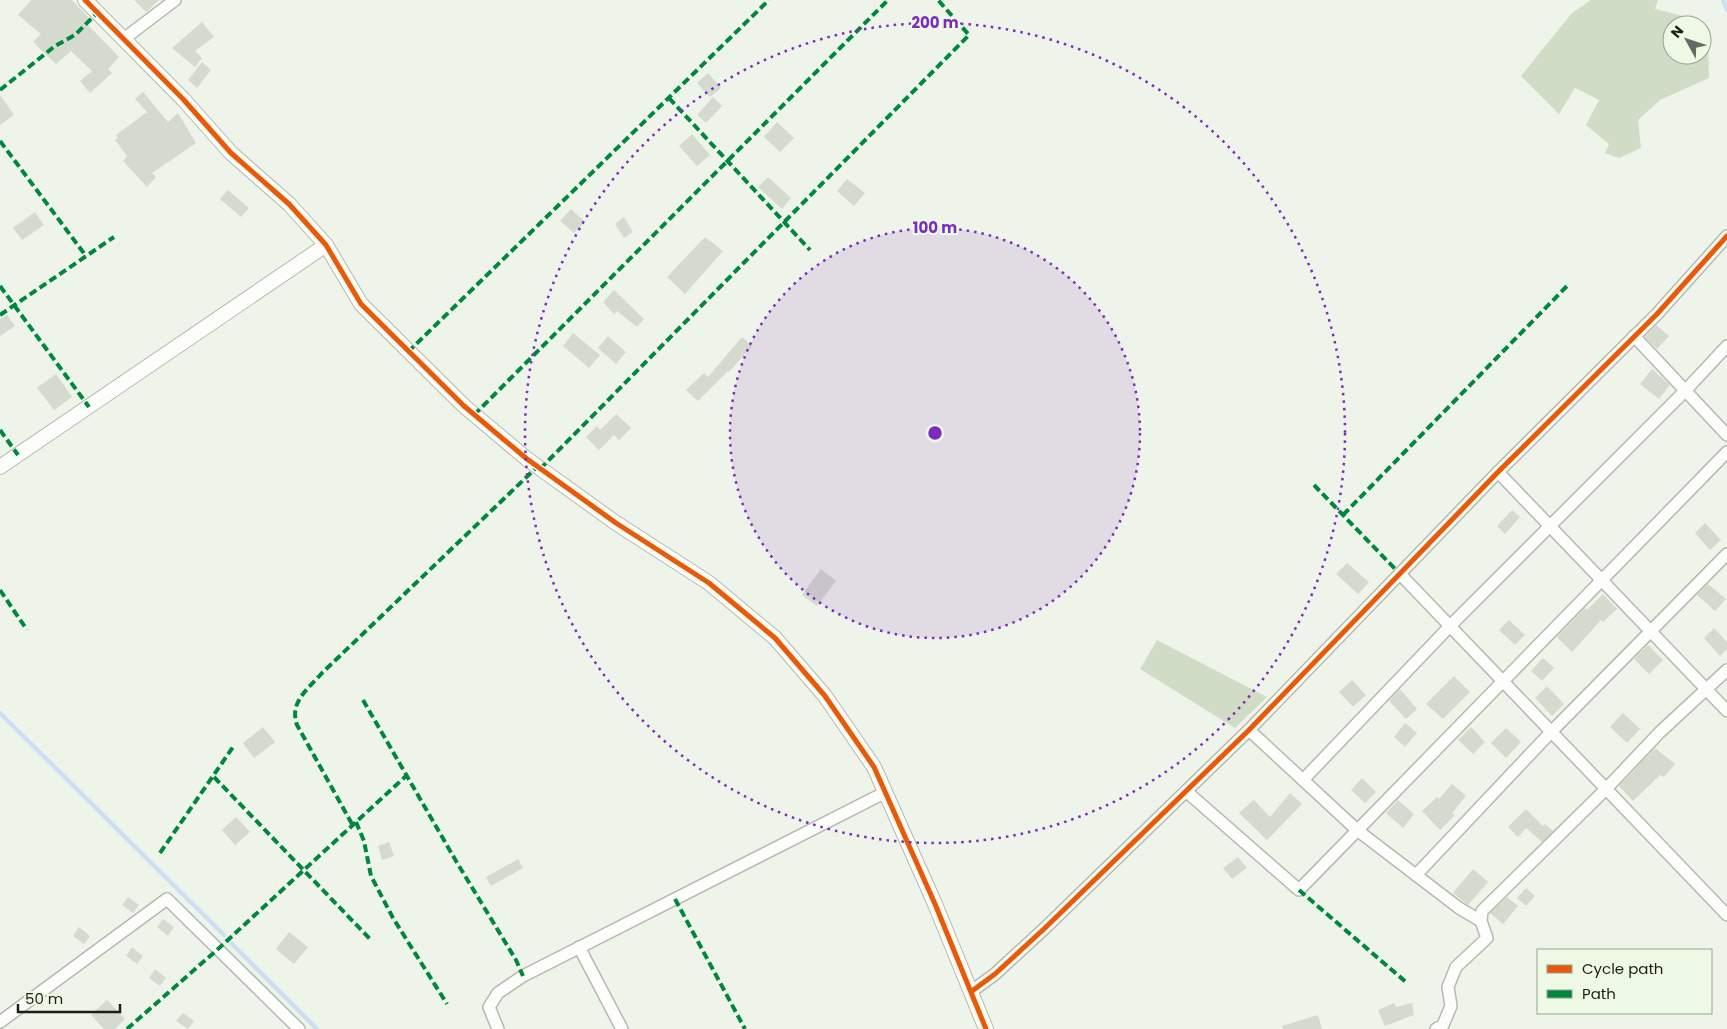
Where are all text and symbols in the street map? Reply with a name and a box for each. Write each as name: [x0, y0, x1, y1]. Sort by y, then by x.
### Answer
text: 200 m: [911, 12, 959, 33]
north arrow: [1662, 15, 1712, 65]
text: N: [1666, 21, 1688, 42]
text: 100 m: [913, 217, 957, 238]
centre of rings: [926, 424, 944, 442]
legend: [1537, 949, 1712, 1014]
text: Cycle path: [1582, 958, 1663, 979]
scale bar: [18, 982, 120, 1014]
text: Path: [1582, 983, 1616, 1004]
text: 50 m: [25, 988, 63, 1009]

